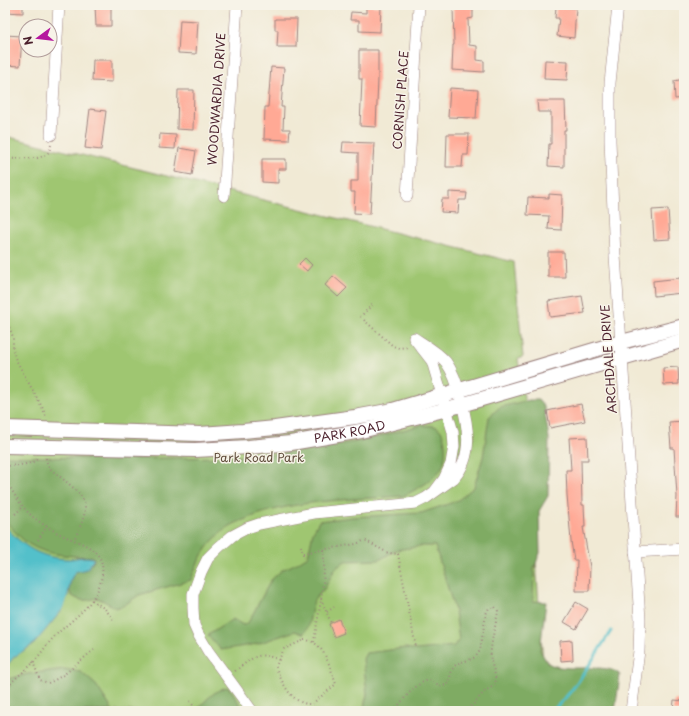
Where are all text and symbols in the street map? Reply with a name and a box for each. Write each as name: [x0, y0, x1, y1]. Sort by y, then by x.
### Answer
north arrow: [18, 18, 58, 58]
street label: WOODWARDIA DRIVE: [202, 32, 230, 166]
text: N: [18, 34, 37, 47]
street label: CORNISH PLACE: [388, 49, 412, 150]
street label: ARCHDALE DRIVE: [595, 304, 621, 414]
street label: PARK ROAD: [312, 415, 387, 447]
park label: Park Road Park: [214, 448, 304, 466]

